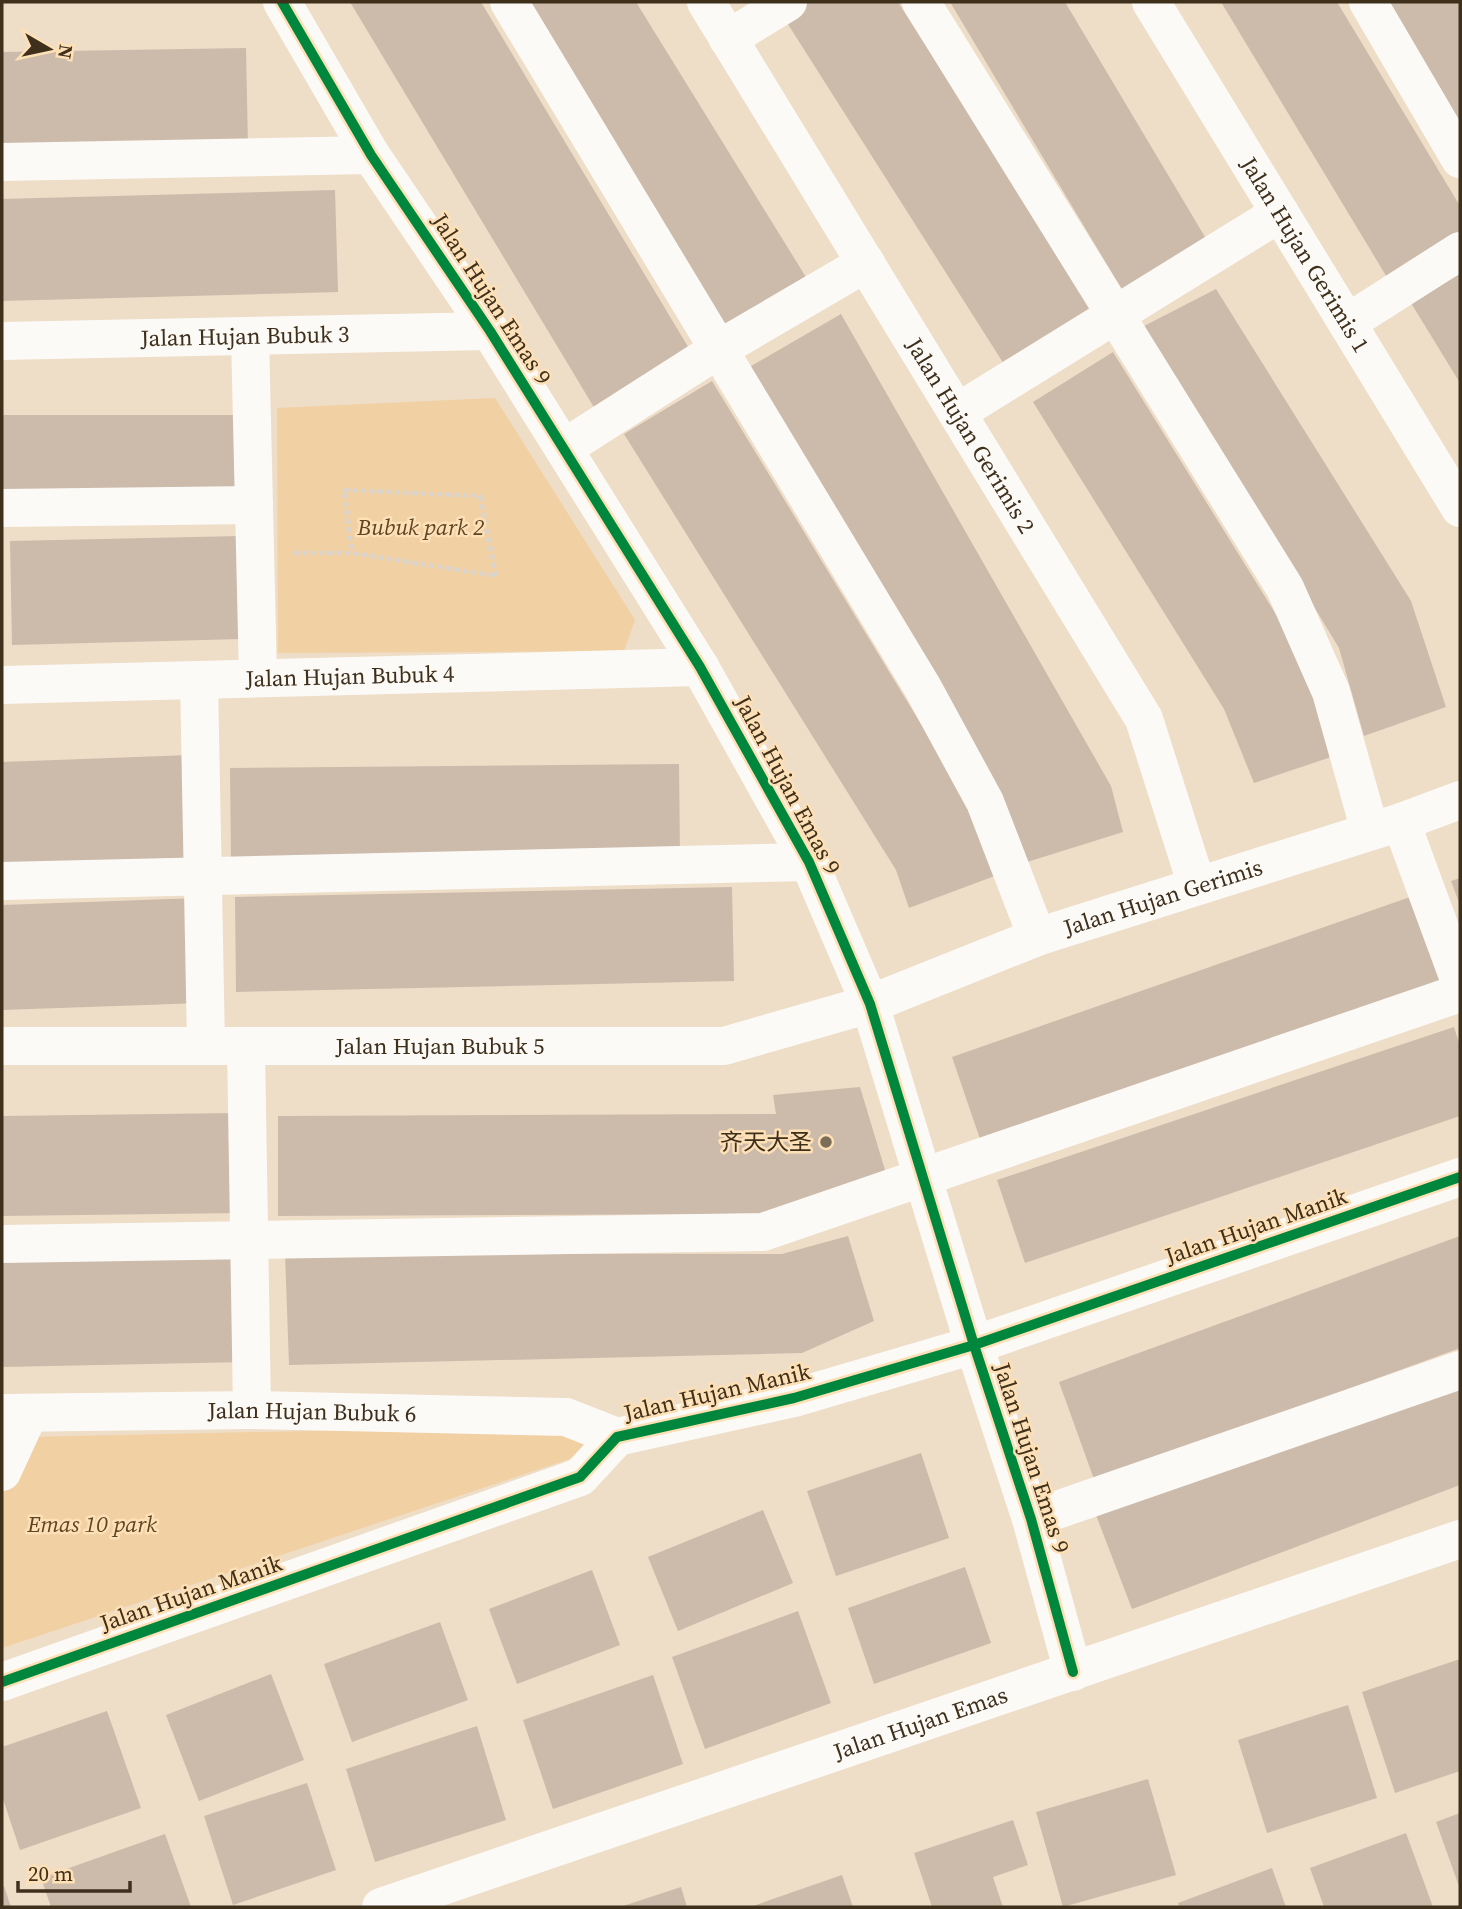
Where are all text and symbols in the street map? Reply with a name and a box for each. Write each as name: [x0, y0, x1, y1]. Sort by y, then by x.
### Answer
north arrow: [14, 14, 84, 84]
text: N: [52, 43, 80, 61]
street label: Jalan Hujan Gerimis 1: [1233, 150, 1377, 359]
street label: Jalan Hujan Emas 9: [424, 206, 559, 391]
street label: Jalan Hujan Bubuk 3: [139, 318, 350, 354]
street label: Jalan Hujan Gerimis 2: [898, 331, 1043, 539]
park label: Bubuk park 2: [356, 511, 485, 543]
street label: Jalan Hujan Bubuk 4: [244, 657, 455, 695]
street label: Jalan Hujan Emas 9: [727, 689, 849, 880]
street label: Jalan Hujan Gerimis: [1058, 851, 1267, 944]
street label: Jalan Hujan Bubuk 5: [335, 1030, 544, 1062]
place label: 齐天大圣: [720, 1126, 812, 1158]
marker: 齐天大圣: [818, 1134, 834, 1150]
street label: Jalan Hujan Manik: [1160, 1180, 1352, 1272]
street label: Jalan Hujan Manik: [620, 1355, 814, 1429]
street label: Jalan Hujan Emas 9: [986, 1358, 1078, 1557]
street label: Jalan Hujan Bubuk 6: [206, 1394, 417, 1430]
park label: Emas 10 park: [26, 1508, 157, 1540]
street label: Jalan Hujan Manik: [95, 1547, 287, 1639]
street label: Jalan Hujan Emas: [828, 1679, 1012, 1768]
scale bar: [18, 1850, 130, 1894]
text: 20 m: [28, 1859, 73, 1888]

